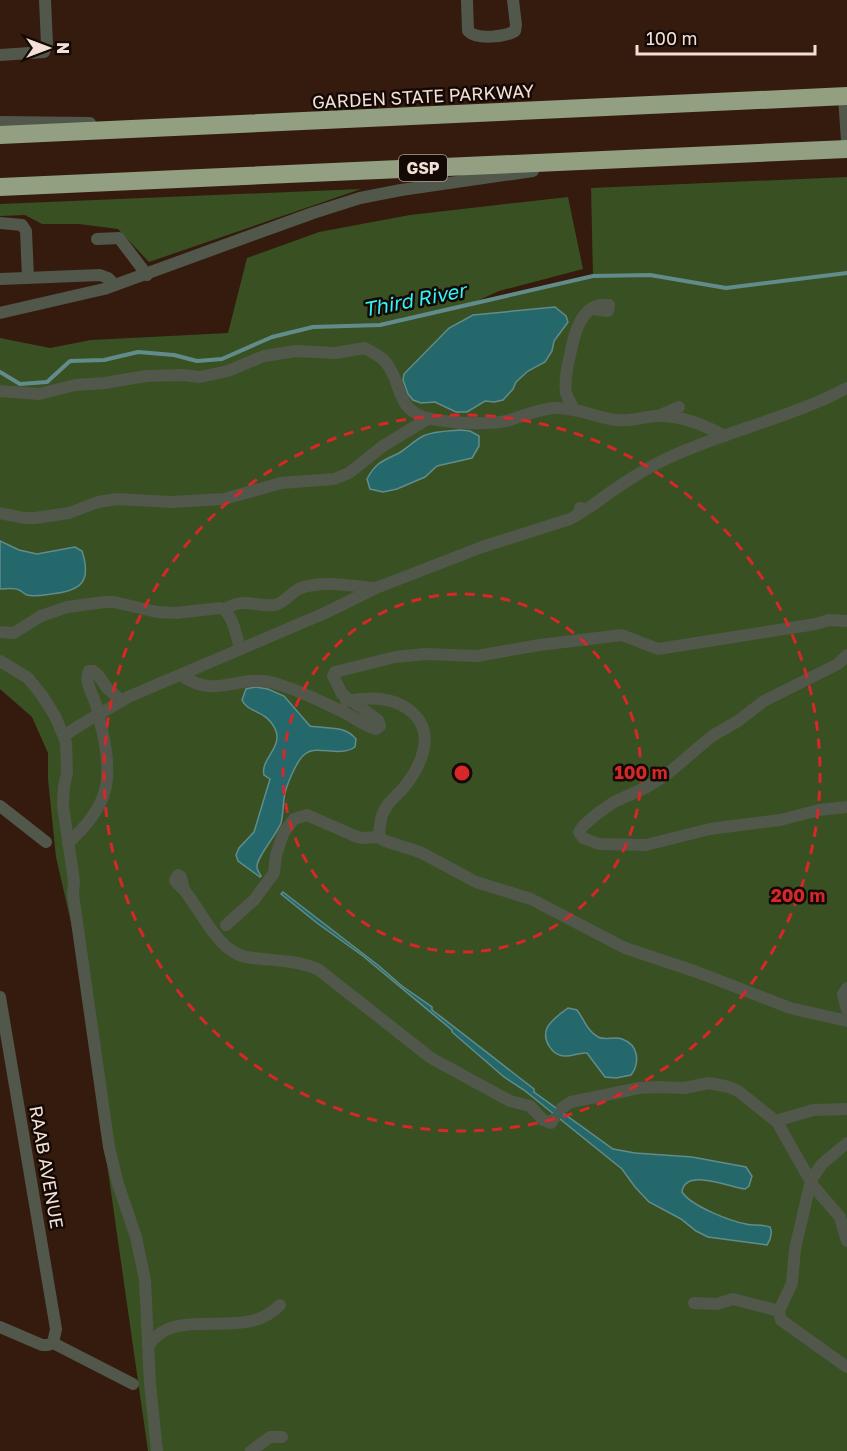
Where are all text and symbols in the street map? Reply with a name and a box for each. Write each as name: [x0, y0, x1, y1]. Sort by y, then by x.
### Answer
north arrow: [18, 18, 78, 78]
scale bar: [637, 18, 816, 56]
text: 100 m: [646, 27, 697, 49]
text: N: [53, 42, 73, 54]
street label: GARDEN STATE PARKWAY: [312, 79, 535, 113]
road number: GSP: [399, 155, 447, 181]
water label: Third River: [361, 277, 471, 321]
text: 100 m: [615, 761, 667, 783]
centre of rings: [452, 763, 472, 783]
text: 200 m: [771, 884, 825, 906]
street label: RAAB AVENUE: [25, 1104, 69, 1230]

